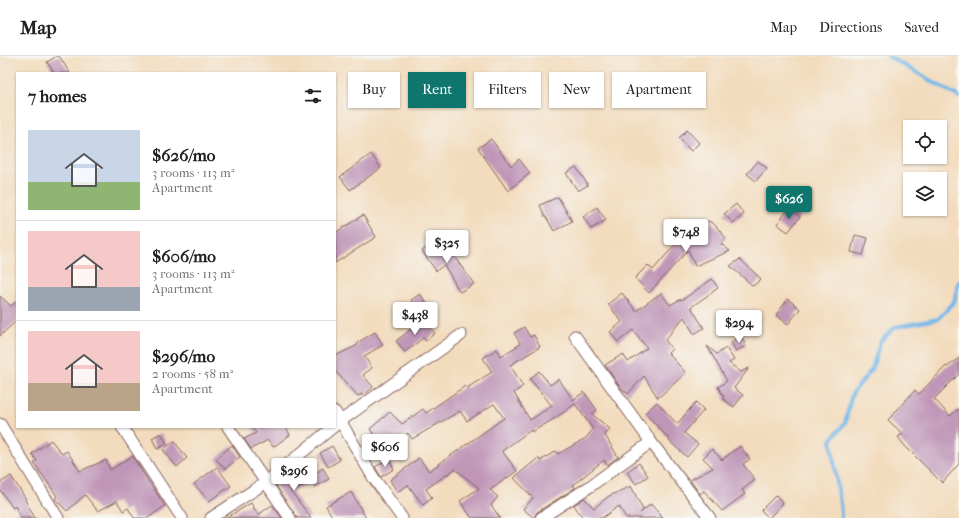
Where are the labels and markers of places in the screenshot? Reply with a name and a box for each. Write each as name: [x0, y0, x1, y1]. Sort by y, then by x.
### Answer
pin: $626: [765, 186, 813, 220]
pin: $748: [662, 219, 710, 253]
pin: $325: [423, 230, 471, 264]
pin: $438: [391, 302, 439, 336]
pin: $294: [715, 310, 763, 344]
pin: $606: [361, 434, 409, 468]
pin: $296: [270, 458, 318, 492]

